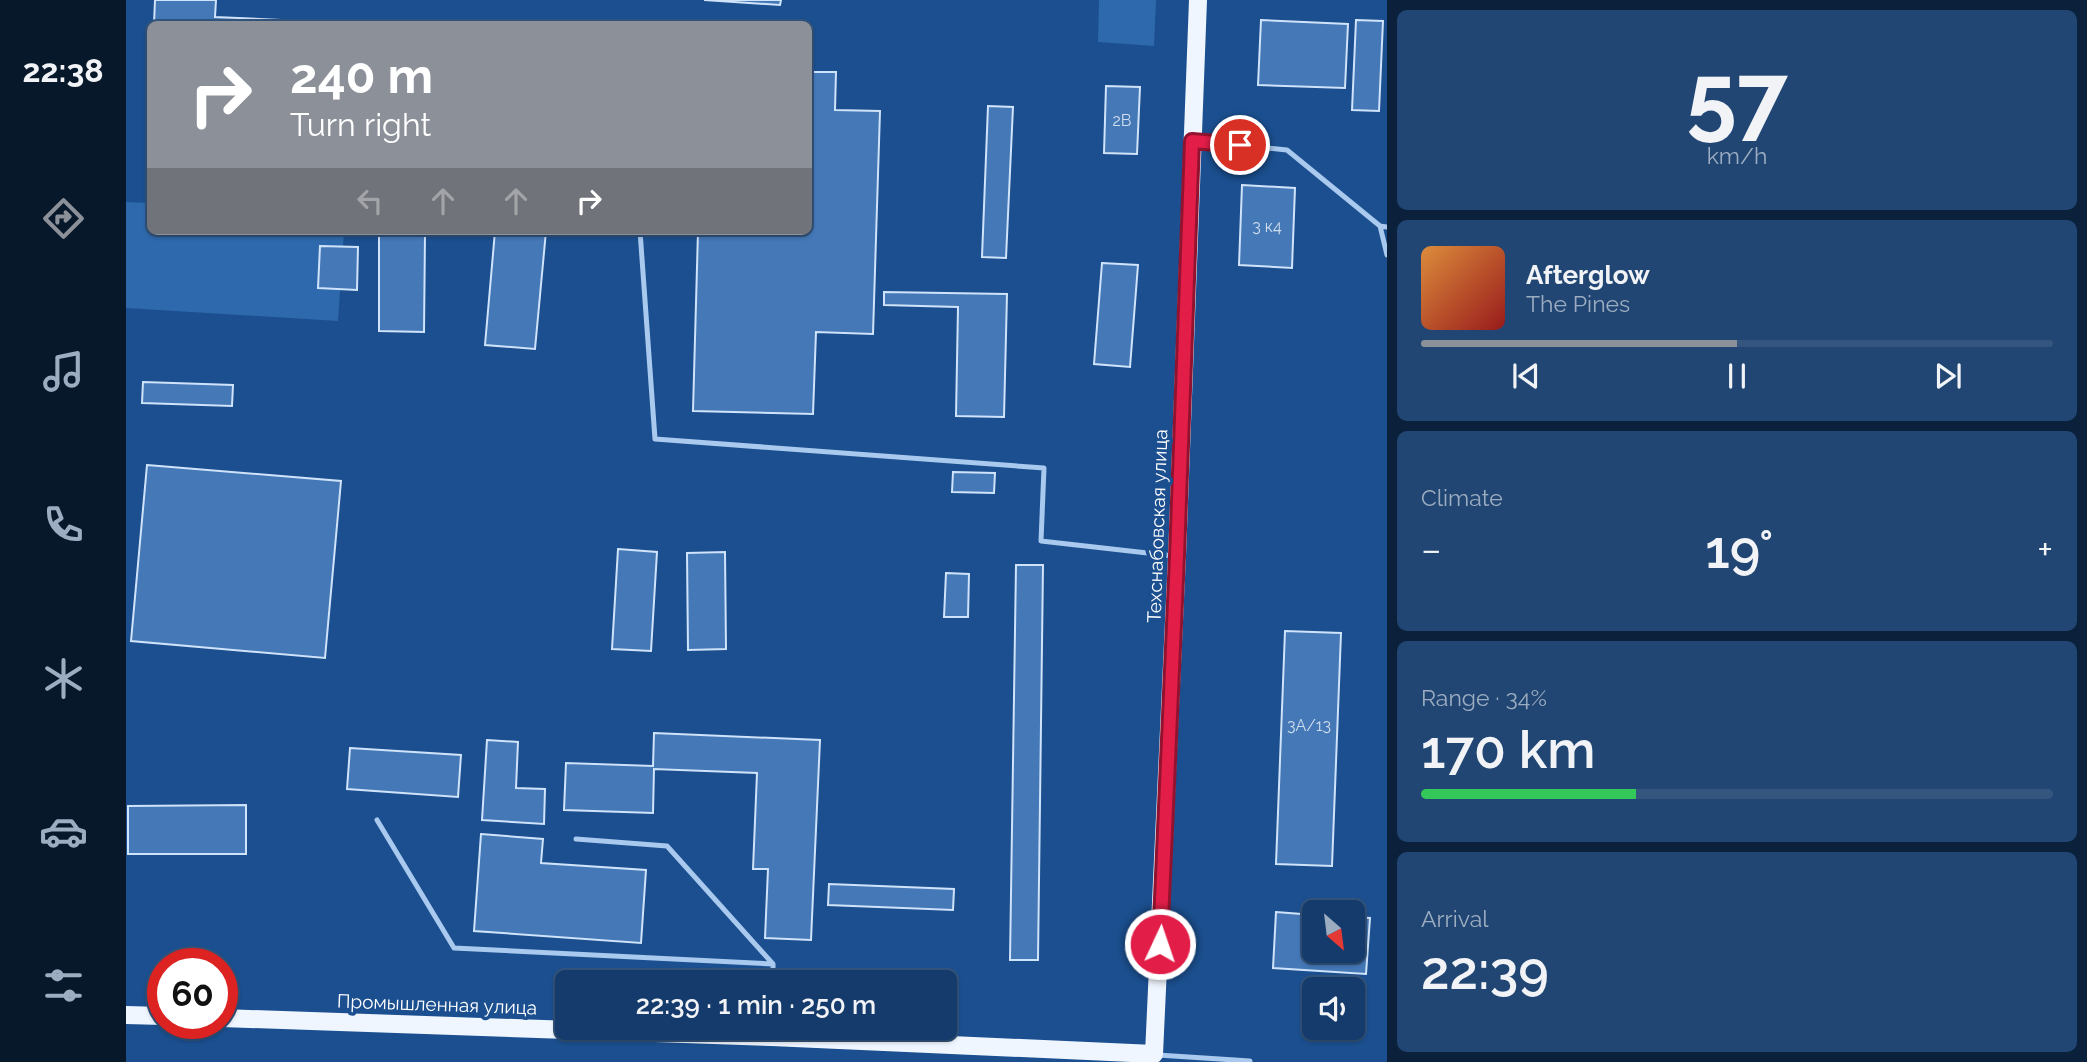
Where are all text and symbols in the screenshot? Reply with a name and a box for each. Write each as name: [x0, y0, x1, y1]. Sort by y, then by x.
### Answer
text: 57: [1686, 43, 1788, 150]
text: 240 m: [290, 47, 433, 104]
icon: right: [175, 49, 266, 140]
text: 22:38: [22, 52, 104, 89]
text: Turn right: [290, 106, 431, 143]
house number: 2В: [1113, 111, 1132, 130]
pin: [1210, 115, 1270, 175]
icon: arrive: [1221, 126, 1259, 164]
text: km/h: [1707, 142, 1767, 169]
icon: left: [351, 182, 389, 220]
icon: ahead: [424, 182, 462, 220]
icon: ahead: [497, 182, 535, 220]
icon: right: [570, 182, 608, 220]
icon: directions: [39, 194, 88, 243]
house number: 3 к4: [1252, 217, 1282, 236]
text: Afterglow: [1526, 260, 1650, 290]
text: The Pines: [1526, 290, 1630, 317]
icon: music: [39, 347, 88, 396]
icon: previous: [1507, 357, 1545, 395]
icon: pause: [1718, 357, 1756, 395]
icon: next: [1929, 357, 1967, 395]
street label: Техснабовская улица: [1143, 429, 1171, 623]
text: Climate: [1421, 484, 1503, 511]
icon: phone: [39, 500, 88, 549]
text: 19°: [1705, 519, 1773, 580]
text: −: [1421, 527, 1441, 572]
text: +: [2037, 527, 2053, 572]
icon: climate: [39, 654, 88, 703]
text: Range · 34%: [1421, 684, 1547, 711]
house number: 3А/13: [1287, 716, 1331, 735]
text: 170 km: [1421, 719, 1595, 780]
icon: car: [39, 807, 88, 856]
north arrow: [1302, 900, 1365, 962]
map controls: [1302, 900, 1365, 1040]
text: Arrival: [1421, 905, 1488, 932]
position arrow: [1123, 907, 1197, 981]
text: 22:39: [1421, 940, 1549, 1001]
speed limit sign: 60: [147, 948, 238, 1039]
icon: filters: [39, 961, 88, 1010]
button: sound: [1302, 977, 1365, 1040]
street label: Промышленная улица: [336, 990, 538, 1018]
text: 22:39 · 1 min · 250 m: [636, 990, 876, 1020]

